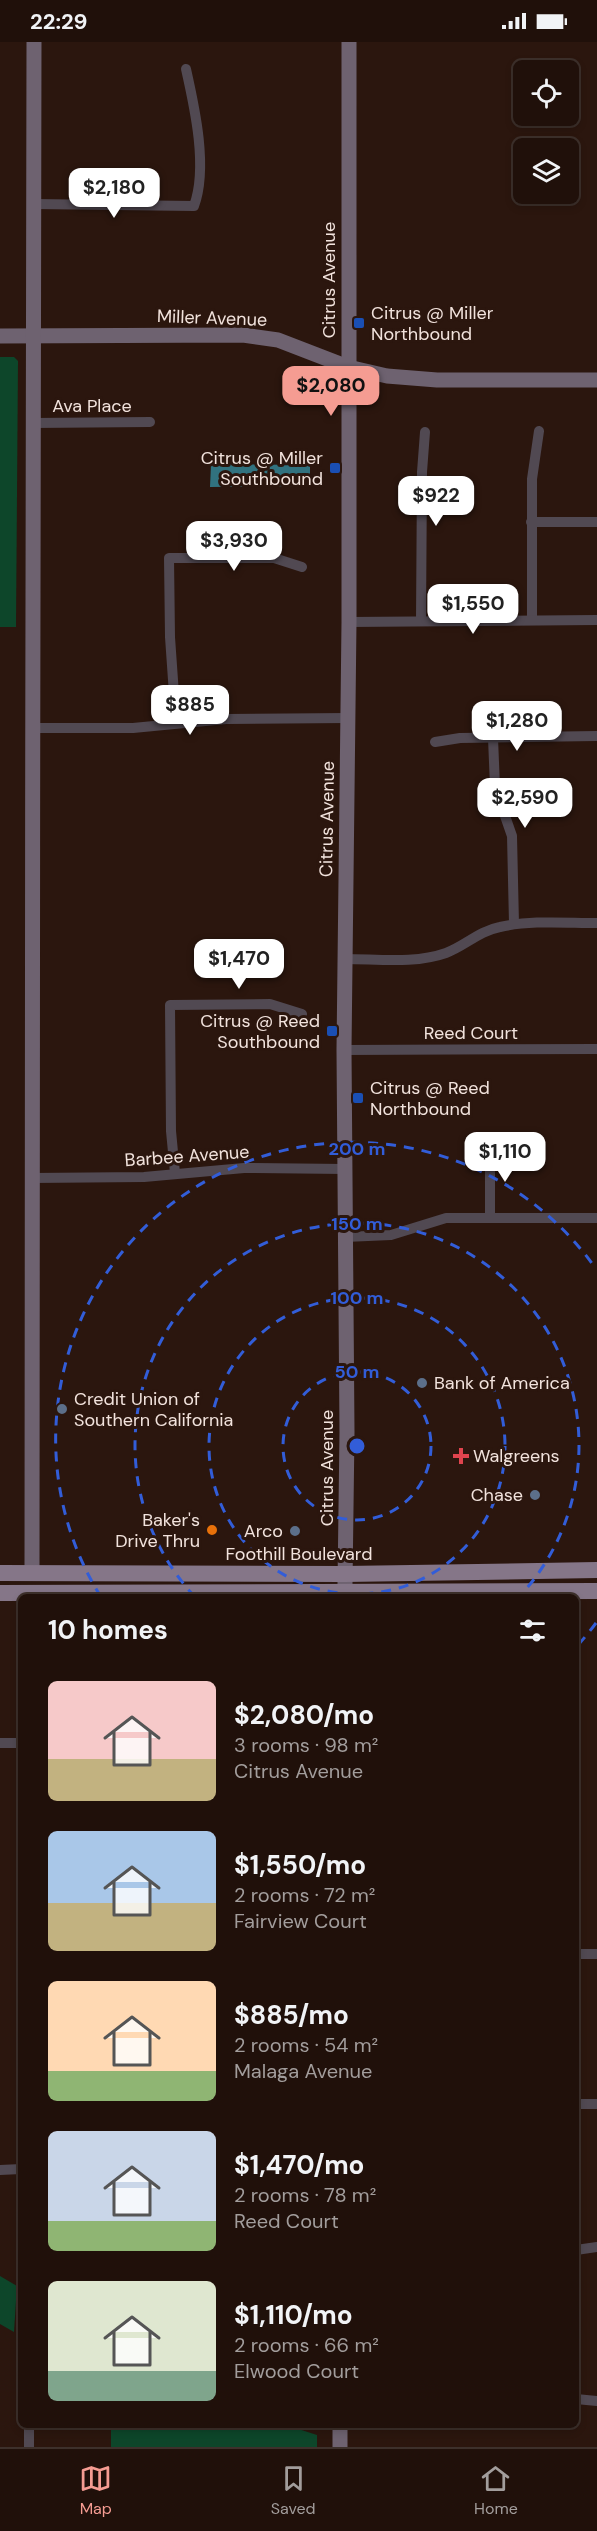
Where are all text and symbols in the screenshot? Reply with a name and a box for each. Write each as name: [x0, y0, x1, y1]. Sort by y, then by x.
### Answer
text: 22:29: [30, 7, 88, 36]
map controls: [513, 60, 579, 204]
button: locate: [513, 60, 579, 126]
button: layers: [513, 138, 579, 204]
pin: $2,180: [65, 168, 163, 219]
text: $2,180: [83, 174, 145, 200]
street label: Citrus Avenue: [317, 222, 341, 338]
place label: Citrus @ Miller Northbound: [371, 301, 494, 346]
street label: Miller Avenue: [156, 304, 268, 332]
marker: Citrus @ Miller Northbound: [352, 316, 366, 330]
pin: $2,080: [282, 366, 380, 417]
text: $2,080: [296, 372, 366, 398]
street label: Ava Place: [52, 394, 132, 418]
place label: Citrus @ Miller Southbound: [201, 446, 323, 491]
marker: Citrus @ Miller Southbound: [328, 461, 342, 475]
pin: $922: [400, 476, 472, 527]
text: $922: [412, 482, 460, 508]
pin: $3,930: [185, 521, 283, 572]
text: $3,930: [200, 527, 268, 553]
pin: $1,550: [424, 584, 522, 635]
text: $1,550: [441, 590, 505, 616]
pin: $885: [154, 685, 226, 736]
text: $885: [165, 691, 215, 717]
pin: $1,280: [468, 701, 566, 752]
text: $1,280: [486, 707, 548, 733]
street label: Citrus Avenue: [314, 761, 340, 877]
pin: $2,590: [476, 778, 574, 829]
text: $2,590: [491, 784, 559, 810]
pin: $1,470: [190, 939, 288, 990]
text: $1,470: [208, 945, 270, 971]
place label: Citrus @ Reed Southbound: [200, 1009, 320, 1054]
street label: Reed Court: [424, 1021, 518, 1045]
marker: Citrus @ Reed Southbound: [325, 1024, 339, 1038]
place label: Citrus @ Reed Northbound: [370, 1076, 490, 1121]
marker: Citrus @ Reed Northbound: [351, 1091, 365, 1105]
pin: $1,110: [456, 1132, 554, 1183]
text: 200 m: [329, 1137, 385, 1161]
text: $1,110: [479, 1138, 531, 1164]
street label: Barbee Avenue: [124, 1140, 250, 1172]
text: 150 m: [331, 1212, 383, 1236]
text: 100 m: [330, 1286, 384, 1310]
text: 50 m: [334, 1360, 380, 1384]
place label: Bank of America: [434, 1371, 570, 1395]
marker: Bank of America: [415, 1376, 429, 1390]
place label: Credit Union of Southern California: [74, 1387, 233, 1432]
marker: Credit Union of Southern California: [55, 1402, 69, 1416]
street label: Citrus Avenue: [315, 1410, 339, 1526]
centre of rings: [347, 1436, 367, 1456]
place label: Walgreens: [473, 1444, 560, 1468]
marker: Walgreens: [454, 1449, 468, 1463]
place label: Chase: [471, 1483, 523, 1507]
marker: Chase: [528, 1488, 542, 1502]
place label: Baker's Drive Thru: [115, 1508, 200, 1553]
place label: Arco: [244, 1519, 283, 1543]
marker: Baker's Drive Thru: [205, 1523, 219, 1537]
marker: Arco: [288, 1524, 302, 1538]
street label: Foothill Boulevard: [226, 1542, 372, 1566]
text: 10 homes: [48, 1613, 168, 1647]
icon: filters: [516, 1614, 549, 1647]
text: $2,080/mo: [234, 1698, 374, 1732]
icon: home: [96, 1705, 168, 1777]
text: 3 rooms · 98 m²: [234, 1732, 378, 1758]
text: Citrus Avenue: [234, 1758, 363, 1784]
text: $1,550/mo: [234, 1848, 366, 1882]
icon: home: [96, 1855, 168, 1927]
text: 2 rooms · 72 m²: [234, 1882, 375, 1908]
text: Fairview Court: [234, 1908, 367, 1934]
text: $885/mo: [234, 1998, 349, 2032]
icon: home: [96, 2005, 168, 2077]
text: 2 rooms · 54 m²: [234, 2032, 378, 2058]
text: Malaga Avenue: [234, 2058, 372, 2084]
text: $1,470/mo: [234, 2148, 364, 2182]
icon: home: [96, 2155, 168, 2227]
text: 2 rooms · 78 m²: [234, 2182, 376, 2208]
text: Reed Court: [234, 2208, 339, 2234]
text: $1,110/mo: [234, 2298, 353, 2332]
icon: home: [96, 2305, 168, 2377]
text: 2 rooms · 66 m²: [234, 2332, 379, 2358]
text: Elwood Court: [234, 2358, 359, 2384]
tab: Map: [79, 2462, 112, 2519]
tab: Saved: [271, 2462, 316, 2519]
tab: Home: [474, 2462, 518, 2519]

